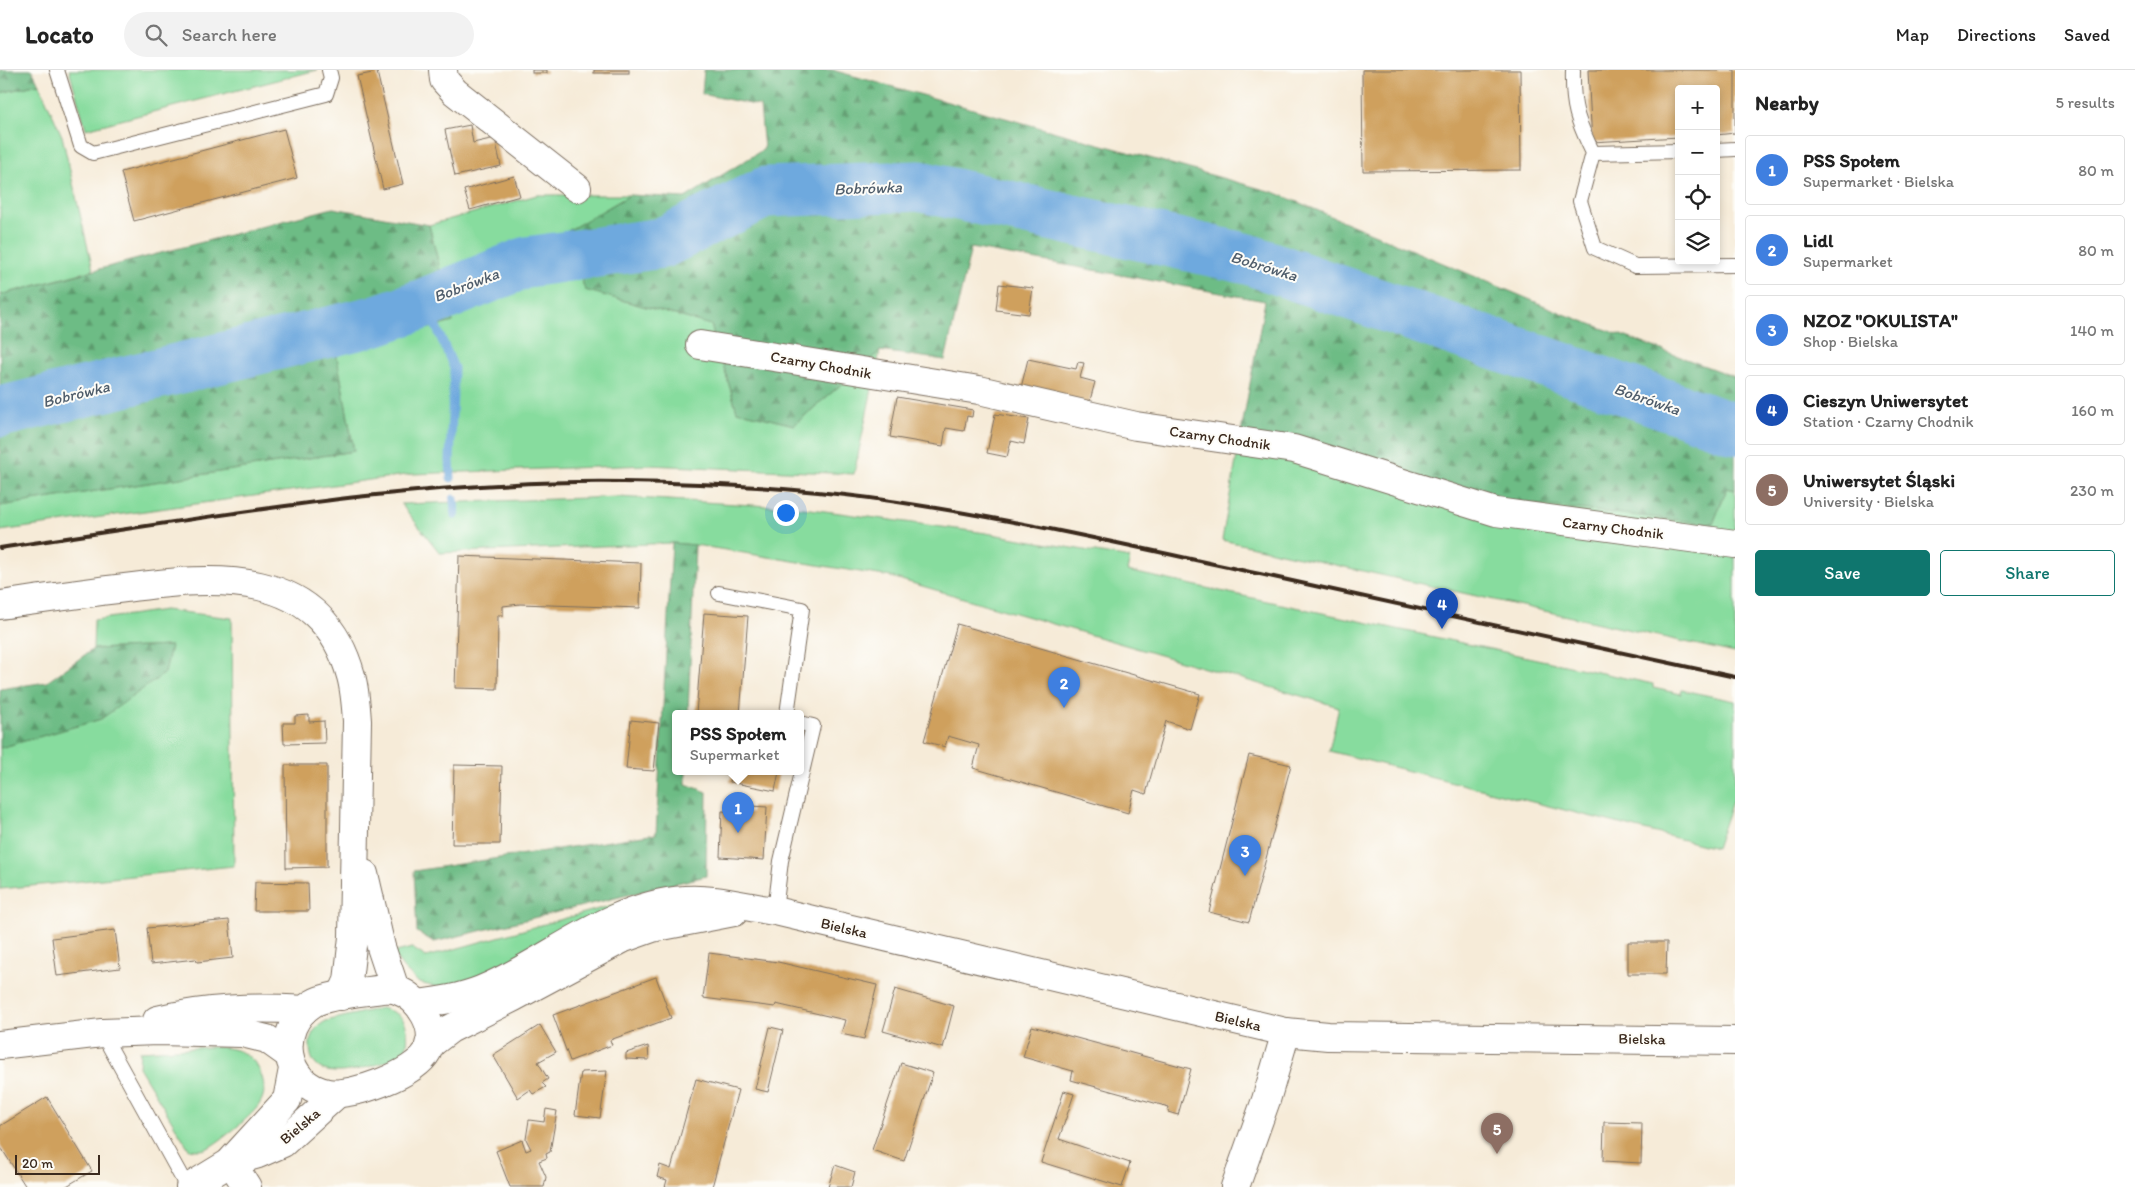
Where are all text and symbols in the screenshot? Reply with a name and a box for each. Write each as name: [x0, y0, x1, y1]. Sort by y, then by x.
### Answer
search box: [124, 12, 474, 57]
text: Locato: [25, 20, 94, 49]
icon: search: [142, 21, 170, 49]
text: Search here: [182, 23, 277, 46]
text: Map: [1896, 24, 1929, 46]
text: Directions: [1957, 24, 2036, 46]
text: Saved: [2064, 24, 2110, 46]
map controls: [1675, 85, 1720, 265]
button: +: [1675, 85, 1720, 130]
text: Nearby: [1755, 90, 1819, 115]
text: 5 results: [2055, 93, 2115, 112]
button: −: [1675, 130, 1720, 175]
text: PSS Społem: [1803, 149, 1900, 172]
text: 1: [1768, 161, 1776, 180]
text: 80 m: [2078, 161, 2114, 180]
text: Supermarket · Bielska: [1803, 172, 1954, 191]
button: locate: [1675, 175, 1720, 220]
water label: Bobrówka: [834, 177, 903, 199]
button: layers: [1675, 220, 1720, 265]
text: Lidl: [1803, 229, 1833, 252]
text: 2: [1768, 241, 1776, 260]
text: 80 m: [2078, 241, 2114, 260]
water label: Bobrówka: [1229, 247, 1300, 285]
text: Supermarket: [1803, 252, 1893, 271]
water label: Bobrówka: [431, 264, 502, 306]
text: NZOZ "OKULISTA": [1803, 309, 1958, 332]
text: 3: [1768, 321, 1776, 340]
text: 140 m: [2070, 321, 2114, 340]
text: Shop · Bielska: [1803, 332, 1898, 351]
street label: Czarny Chodnik: [769, 347, 873, 383]
water label: Bobrówka: [41, 376, 112, 411]
water label: Bobrówka: [1612, 379, 1683, 419]
text: Cieszyn Uniwersytet: [1803, 389, 1968, 412]
text: 4: [1767, 401, 1777, 420]
text: 160 m: [2071, 401, 2114, 420]
text: Station · Czarny Chodnik: [1803, 412, 1974, 431]
street label: Czarny Chodnik: [1168, 422, 1272, 454]
text: Uniwersytet Śląski: [1803, 469, 1955, 492]
text: 5: [1768, 481, 1776, 500]
text: 230 m: [2070, 481, 2114, 500]
text: University · Bielska: [1803, 492, 1934, 511]
your location: [773, 500, 799, 526]
street label: Czarny Chodnik: [1561, 513, 1665, 543]
button: Save: [1755, 550, 1930, 596]
button: Share: [1940, 550, 2115, 596]
pin: 4: [1426, 588, 1458, 629]
pin: 2: [1048, 667, 1080, 708]
popup: [672, 710, 804, 775]
text: PSS Społem: [690, 722, 786, 745]
text: Supermarket: [690, 745, 780, 764]
pin: 1: [722, 792, 754, 833]
pin: 3: [1229, 835, 1261, 876]
street label: Bielska: [819, 914, 869, 942]
street label: Bielska: [1213, 1007, 1263, 1035]
street label: Bielska: [1618, 1030, 1666, 1048]
street label: Bielska: [276, 1104, 324, 1148]
pin: 5: [1481, 1113, 1513, 1154]
scale bar: [15, 1152, 100, 1175]
text: 20 m: [22, 1155, 53, 1172]

